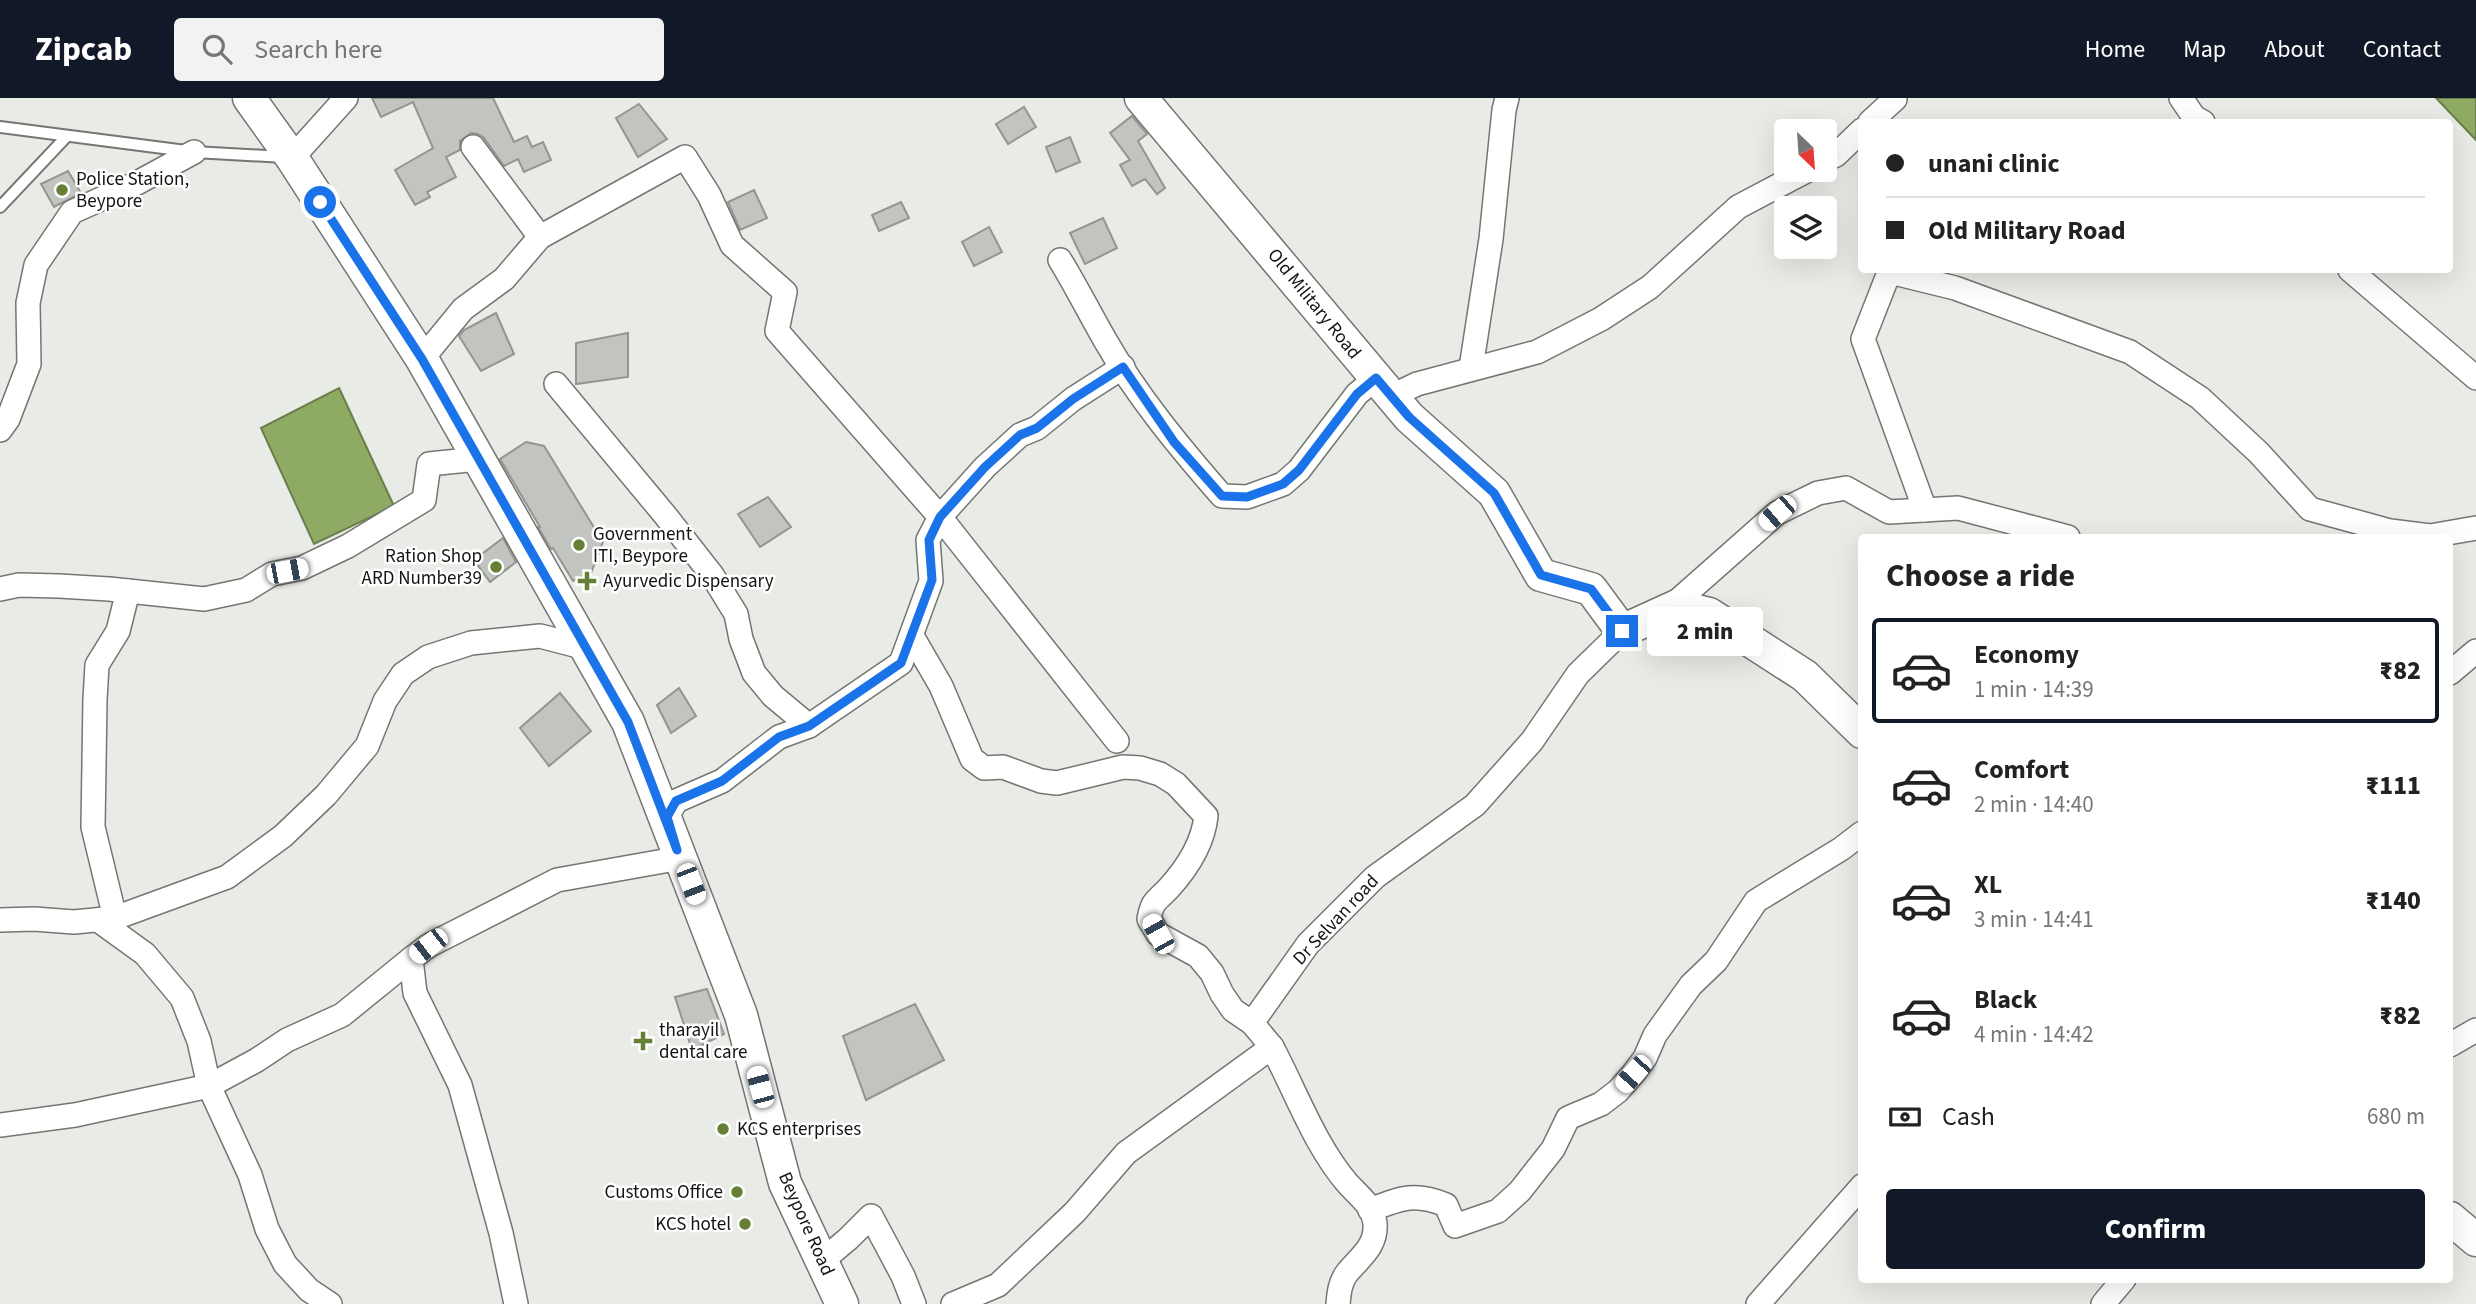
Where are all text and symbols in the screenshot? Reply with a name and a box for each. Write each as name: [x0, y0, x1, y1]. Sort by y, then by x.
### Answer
search box: [174, 18, 664, 81]
text: Zipcab: [35, 26, 132, 73]
icon: search: [198, 30, 236, 68]
text: Search here: [254, 31, 382, 68]
text: Home: [2085, 32, 2145, 67]
text: Map: [2183, 32, 2226, 67]
text: About: [2264, 32, 2325, 67]
text: Contact: [2363, 32, 2441, 67]
north arrow: [1774, 119, 1838, 182]
map controls: [1774, 119, 1837, 259]
text: unani clinic: [1928, 145, 2060, 182]
place label: Police Station, Beypore: [76, 166, 189, 215]
marker: Police Station, Beypore: [54, 182, 70, 198]
route start: [304, 186, 336, 218]
button: layers: [1774, 196, 1837, 259]
text: Old Military Road: [1928, 212, 2126, 249]
street label: Old Military Road: [1261, 243, 1367, 365]
car: [1755, 491, 1800, 535]
place label: Government ITI, Beypore: [593, 521, 693, 570]
marker: Government ITI, Beypore: [571, 537, 587, 553]
place label: Ration Shop ARD Number39: [362, 543, 482, 592]
text: Choose a ride: [1886, 553, 2075, 599]
car: [265, 557, 310, 585]
marker: Ration Shop ARD Number39: [488, 559, 504, 575]
place label: Ayurvedic Dispensary: [603, 568, 774, 595]
marker: Ayurvedic Dispensary: [577, 571, 597, 591]
callout: 2 min: [1646, 606, 1762, 656]
route end: [1606, 615, 1638, 647]
text: 2 min: [1677, 615, 1733, 648]
text: Economy: [1974, 636, 2079, 673]
icon: car: [1890, 639, 1953, 702]
text: ₹82: [2379, 652, 2421, 689]
text: 1 min · 14:39: [1974, 673, 2094, 706]
text: Comfort: [1974, 751, 2069, 788]
icon: car: [1890, 754, 1953, 817]
text: ₹111: [2365, 767, 2421, 804]
text: 2 min · 14:40: [1974, 788, 2094, 821]
car: [674, 861, 709, 907]
text: XL: [1974, 866, 2002, 903]
street label: Dr Selvan road: [1287, 869, 1385, 971]
icon: car: [1890, 869, 1953, 932]
text: ₹140: [2365, 882, 2421, 919]
text: 3 min · 14:41: [1974, 903, 2094, 936]
car: [1139, 911, 1178, 957]
car: [405, 925, 452, 967]
text: Black: [1974, 981, 2037, 1018]
icon: car: [1890, 984, 1953, 1047]
text: ₹82: [2379, 997, 2421, 1034]
place label: tharayil dental care: [659, 1017, 747, 1066]
text: 4 min · 14:42: [1974, 1018, 2094, 1051]
marker: tharayil dental care: [633, 1031, 653, 1051]
car: [1612, 1051, 1655, 1097]
car: [745, 1064, 776, 1110]
icon: cash: [1886, 1098, 1924, 1136]
text: Cash: [1942, 1098, 1995, 1135]
text: 680 m: [2367, 1100, 2425, 1133]
place label: KCS enterprises: [737, 1116, 861, 1143]
marker: KCS enterprises: [715, 1121, 731, 1137]
street label: Beypore Road: [771, 1168, 841, 1280]
place label: Customs Office: [605, 1179, 723, 1206]
marker: Customs Office: [729, 1184, 745, 1200]
button: Confirm: [1886, 1189, 2425, 1269]
place label: KCS hotel: [655, 1211, 731, 1238]
marker: KCS hotel: [737, 1216, 753, 1232]

